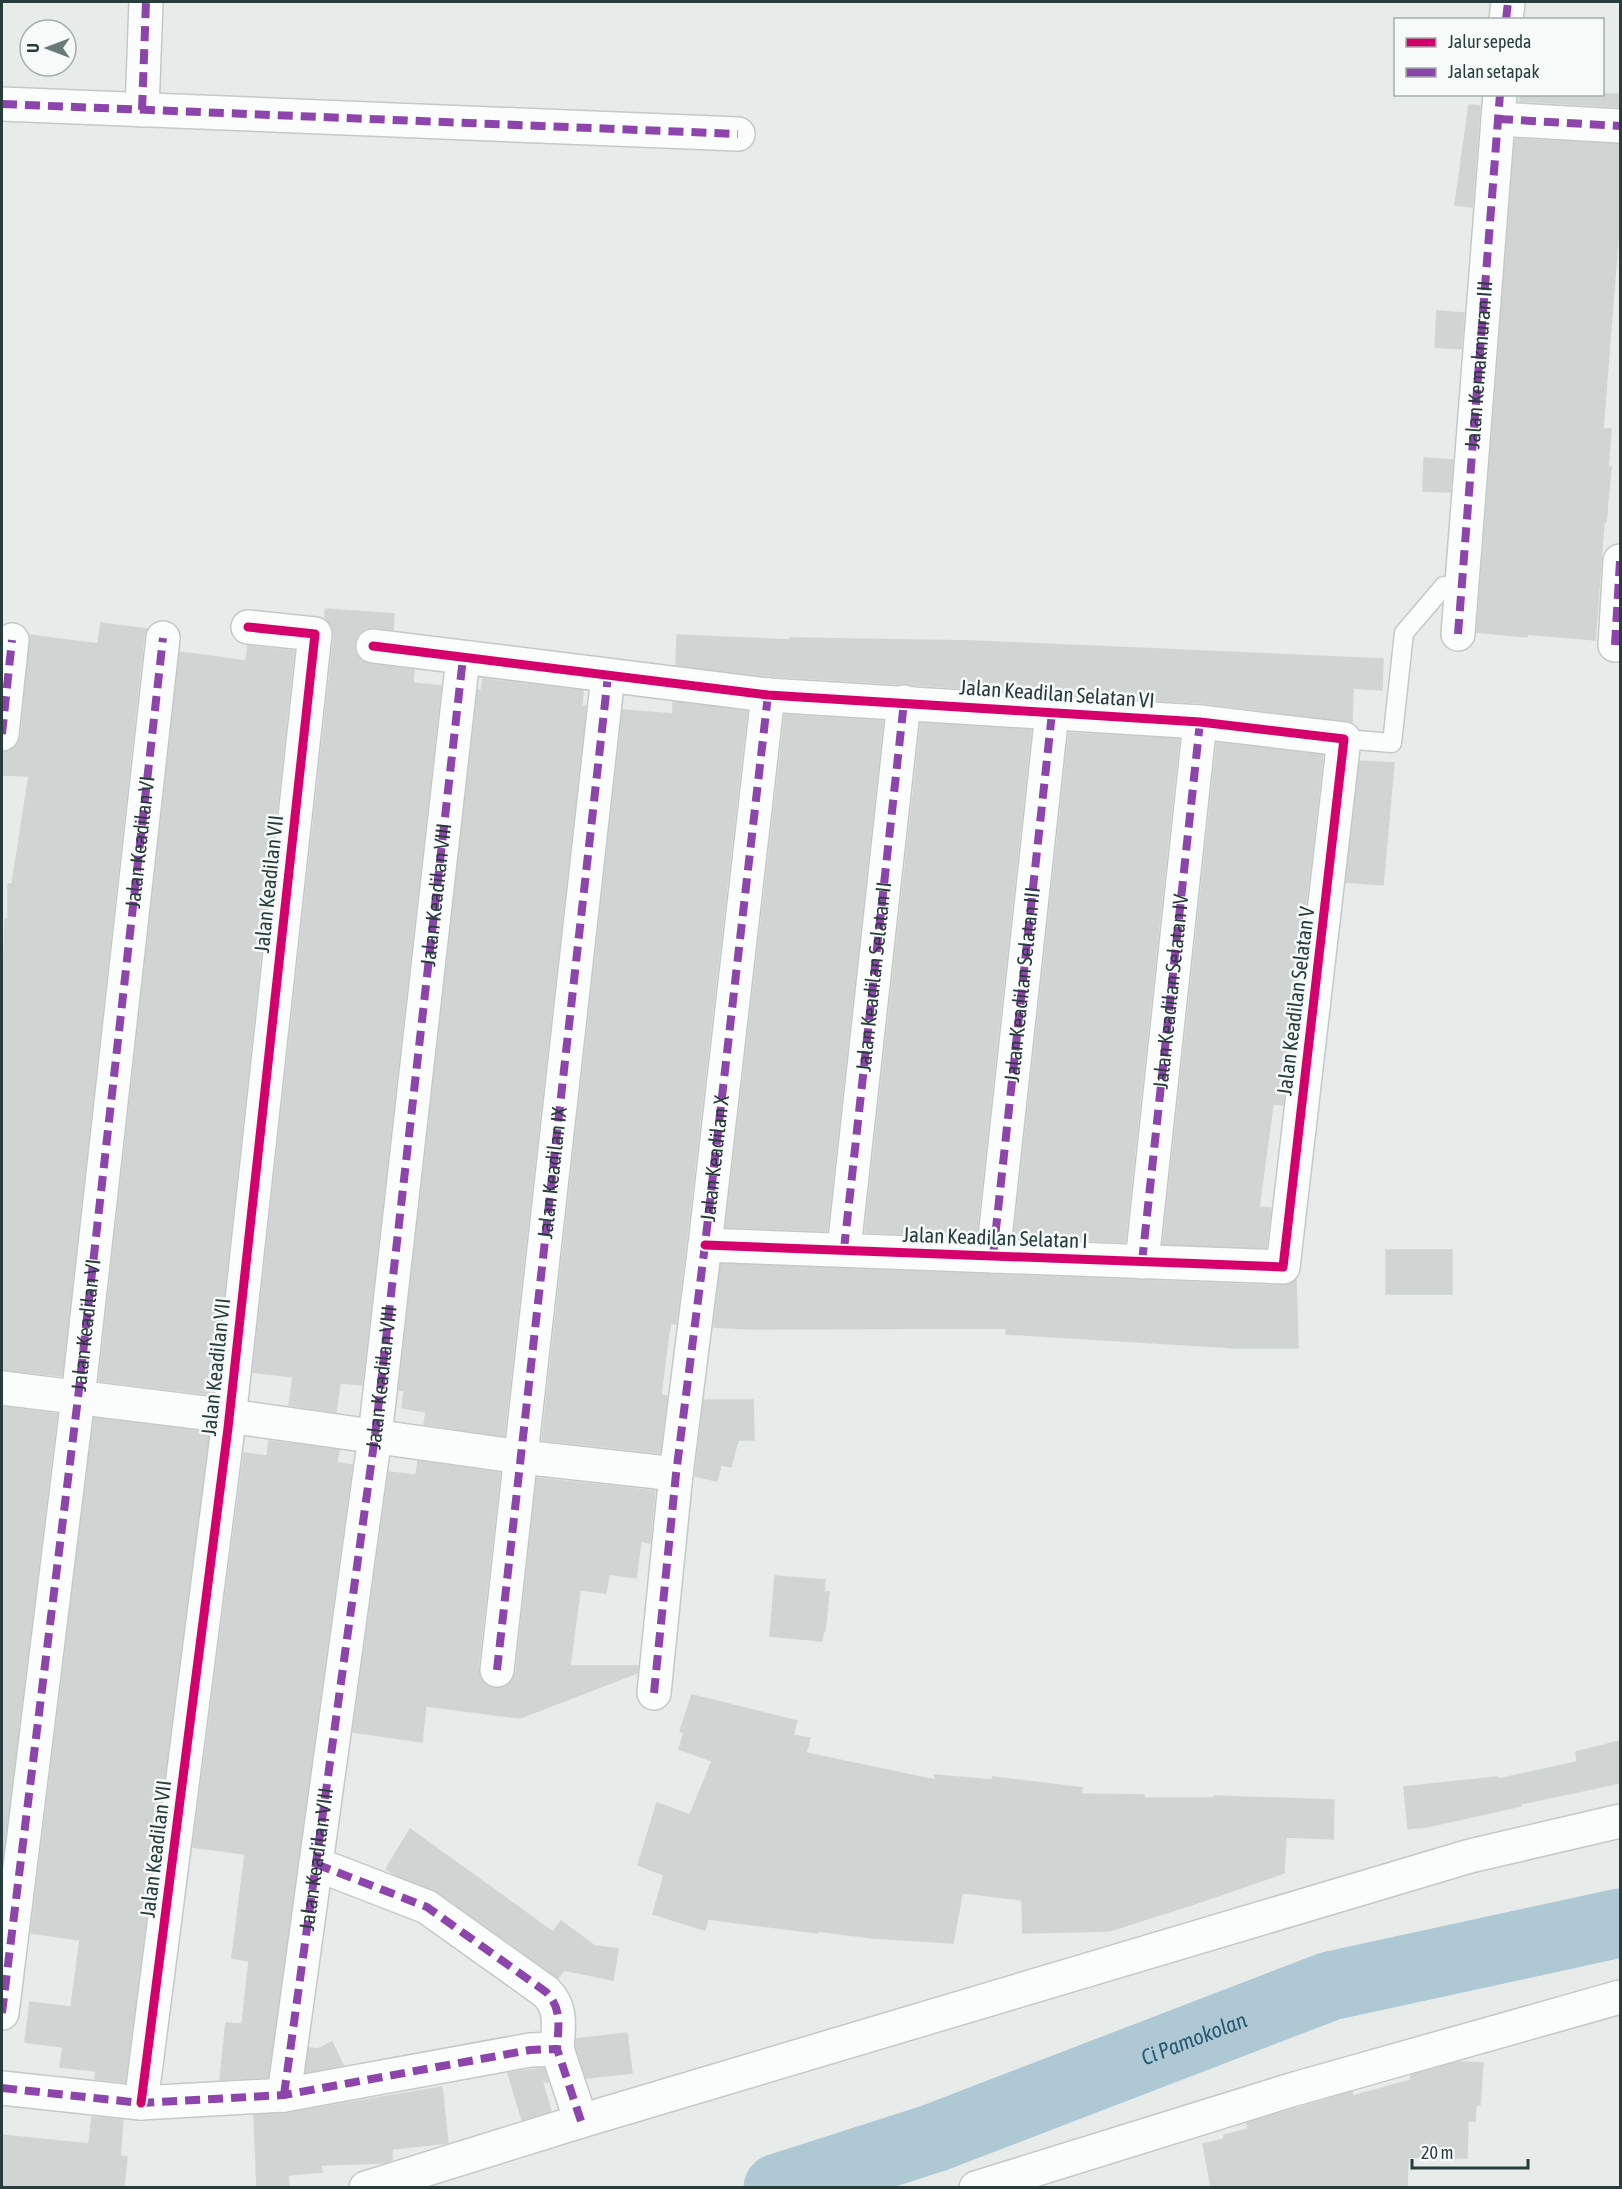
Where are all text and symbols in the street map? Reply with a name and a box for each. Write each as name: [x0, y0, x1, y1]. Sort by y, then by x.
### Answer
north arrow: [18, 18, 78, 78]
legend: [1394, 18, 1604, 96]
text: Jalur sepeda: [1448, 31, 1531, 52]
text: U: [24, 43, 42, 53]
text: Jalan setapak: [1448, 61, 1539, 82]
street label: Jalan Kemakmuran III: [1459, 280, 1496, 450]
street label: Jalan Keadilan Selatan VI: [959, 674, 1155, 712]
street label: Jalan Keadilan VI: [120, 775, 158, 909]
street label: Jalan Keadilan VII: [249, 814, 287, 954]
street label: Jalan Keadilan VIII: [415, 822, 455, 967]
street label: Jalan Keadilan Selatan II: [851, 880, 895, 1073]
street label: Jalan Keadilan Selatan III: [999, 886, 1044, 1083]
street label: Jalan Keadilan Selatan IV: [1148, 892, 1193, 1090]
street label: Jalan Keadilan Selatan V: [1272, 904, 1319, 1097]
street label: Jalan Keadilan X: [695, 1093, 733, 1223]
street label: Jalan Keadilan IX: [532, 1105, 571, 1240]
street label: Jalan Keadilan Selatan I: [902, 1222, 1088, 1252]
street label: Jalan Keadilan VI: [66, 1258, 104, 1392]
street label: Jalan Keadilan VII: [196, 1297, 234, 1437]
street label: Jalan Keadilan VIII: [360, 1305, 401, 1450]
street label: Jalan Keadilan VII: [135, 1779, 175, 1919]
street label: Jalan Keadilan VIII: [294, 1786, 337, 1932]
water label: Ci Pamokolan: [1137, 2006, 1250, 2070]
scale bar: [1412, 2132, 1528, 2170]
text: 20 m: [1421, 2142, 1453, 2163]

